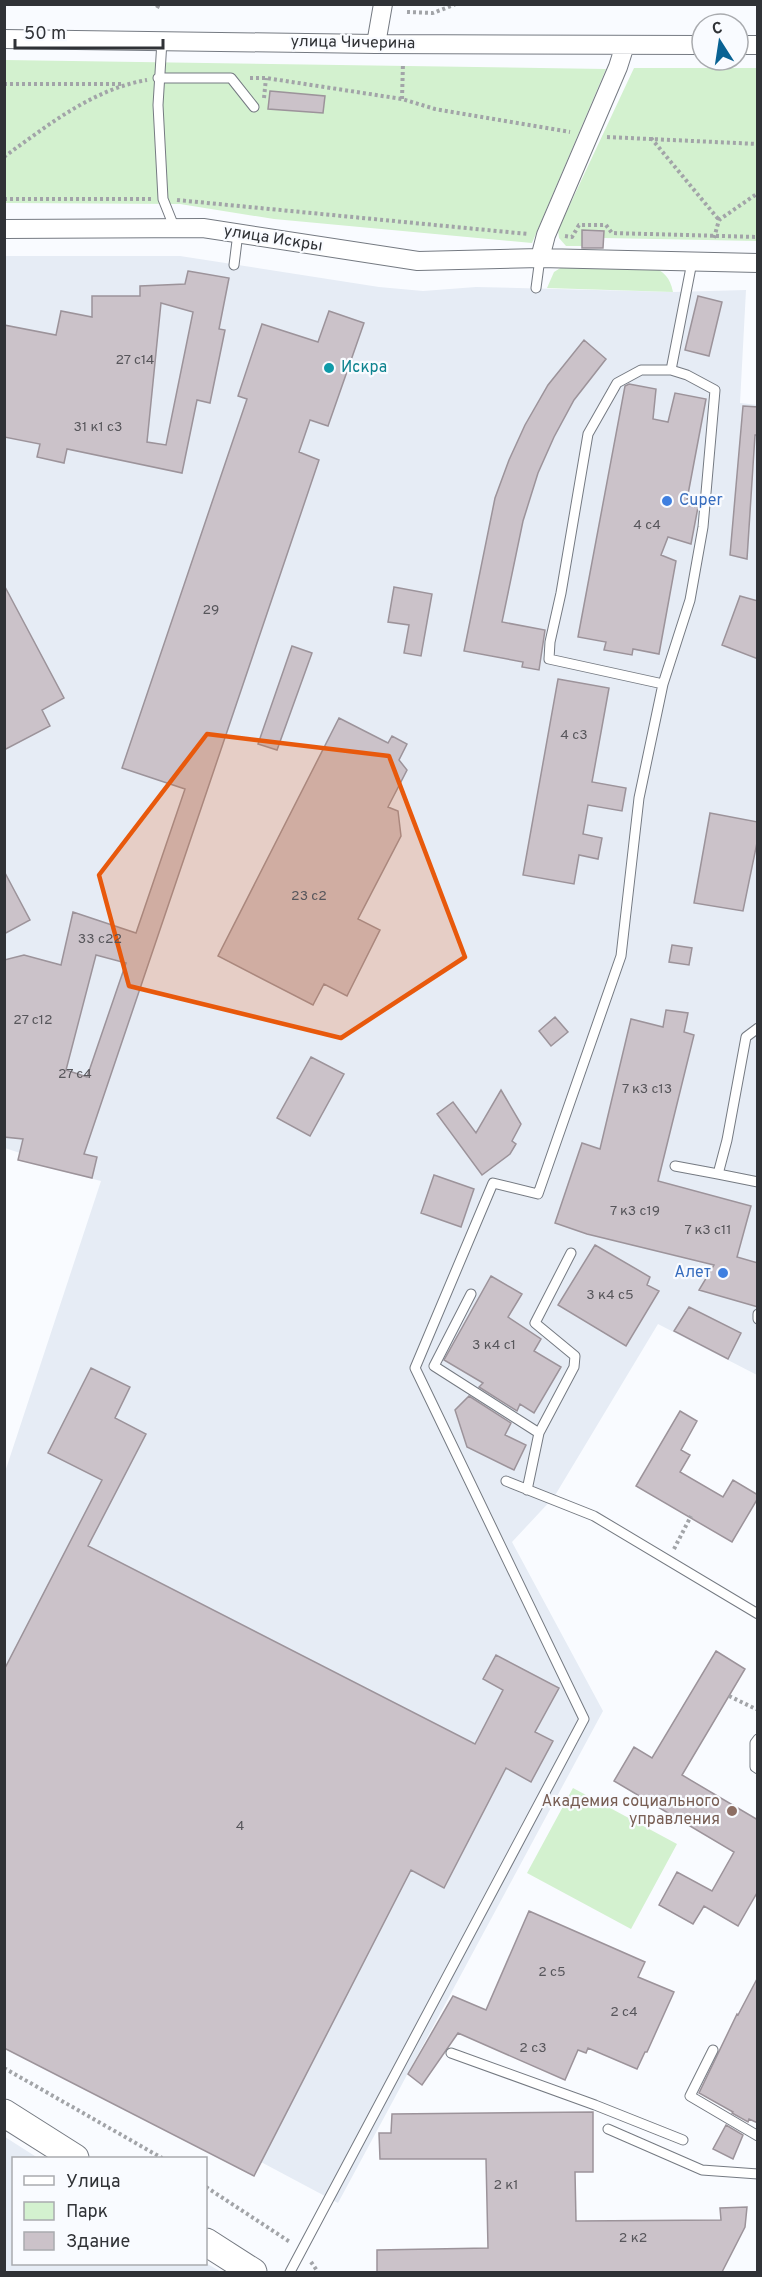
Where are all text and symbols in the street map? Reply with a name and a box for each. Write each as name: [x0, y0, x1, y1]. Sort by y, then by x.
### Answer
scale bar: [15, 12, 164, 50]
north arrow: [690, 12, 750, 72]
text: С: [710, 18, 724, 40]
text: 50 m: [24, 23, 66, 46]
street label: улица Чичерина: [290, 32, 416, 54]
street label: улица Искры: [222, 221, 324, 257]
house number: 27 c14: [115, 352, 155, 369]
place label: Искра: [341, 358, 387, 378]
marker: Искра: [322, 361, 336, 375]
house number: 31 к1 с3: [74, 419, 122, 436]
place label: Cuper: [679, 491, 723, 511]
marker: Cuper: [660, 494, 674, 508]
house number: 4 с4: [633, 517, 661, 534]
house number: 29: [203, 602, 219, 619]
house number: 4 с3: [560, 727, 588, 744]
house number: 23 с2: [291, 888, 327, 905]
house number: 33 с22: [78, 931, 122, 948]
house number: 27 с12: [13, 1012, 53, 1029]
house number: 27 с4: [58, 1066, 92, 1083]
house number: 7 к3 с13: [622, 1081, 672, 1098]
house number: 7 к3 с19: [610, 1203, 660, 1220]
house number: 7 к3 с11: [685, 1222, 731, 1239]
place label: Алет: [674, 1263, 711, 1283]
marker: Алет: [716, 1266, 730, 1280]
house number: 3 к4 с5: [586, 1287, 634, 1304]
house number: 3 к4 с1: [472, 1337, 516, 1354]
place label: Академия социального управления: [541, 1792, 720, 1830]
marker: Академия социального управления: [725, 1804, 739, 1818]
house number: 4: [236, 1818, 244, 1835]
house number: 2 с5: [538, 1964, 566, 1981]
house number: 2 с4: [610, 2004, 638, 2021]
house number: 2 с3: [519, 2040, 547, 2057]
legend: [12, 2157, 207, 2265]
text: Улица: [66, 2171, 120, 2194]
house number: 2 к1: [493, 2177, 519, 2194]
text: Парк: [66, 2201, 108, 2224]
house number: 2 к2: [619, 2230, 647, 2247]
text: Здание: [66, 2231, 130, 2254]

